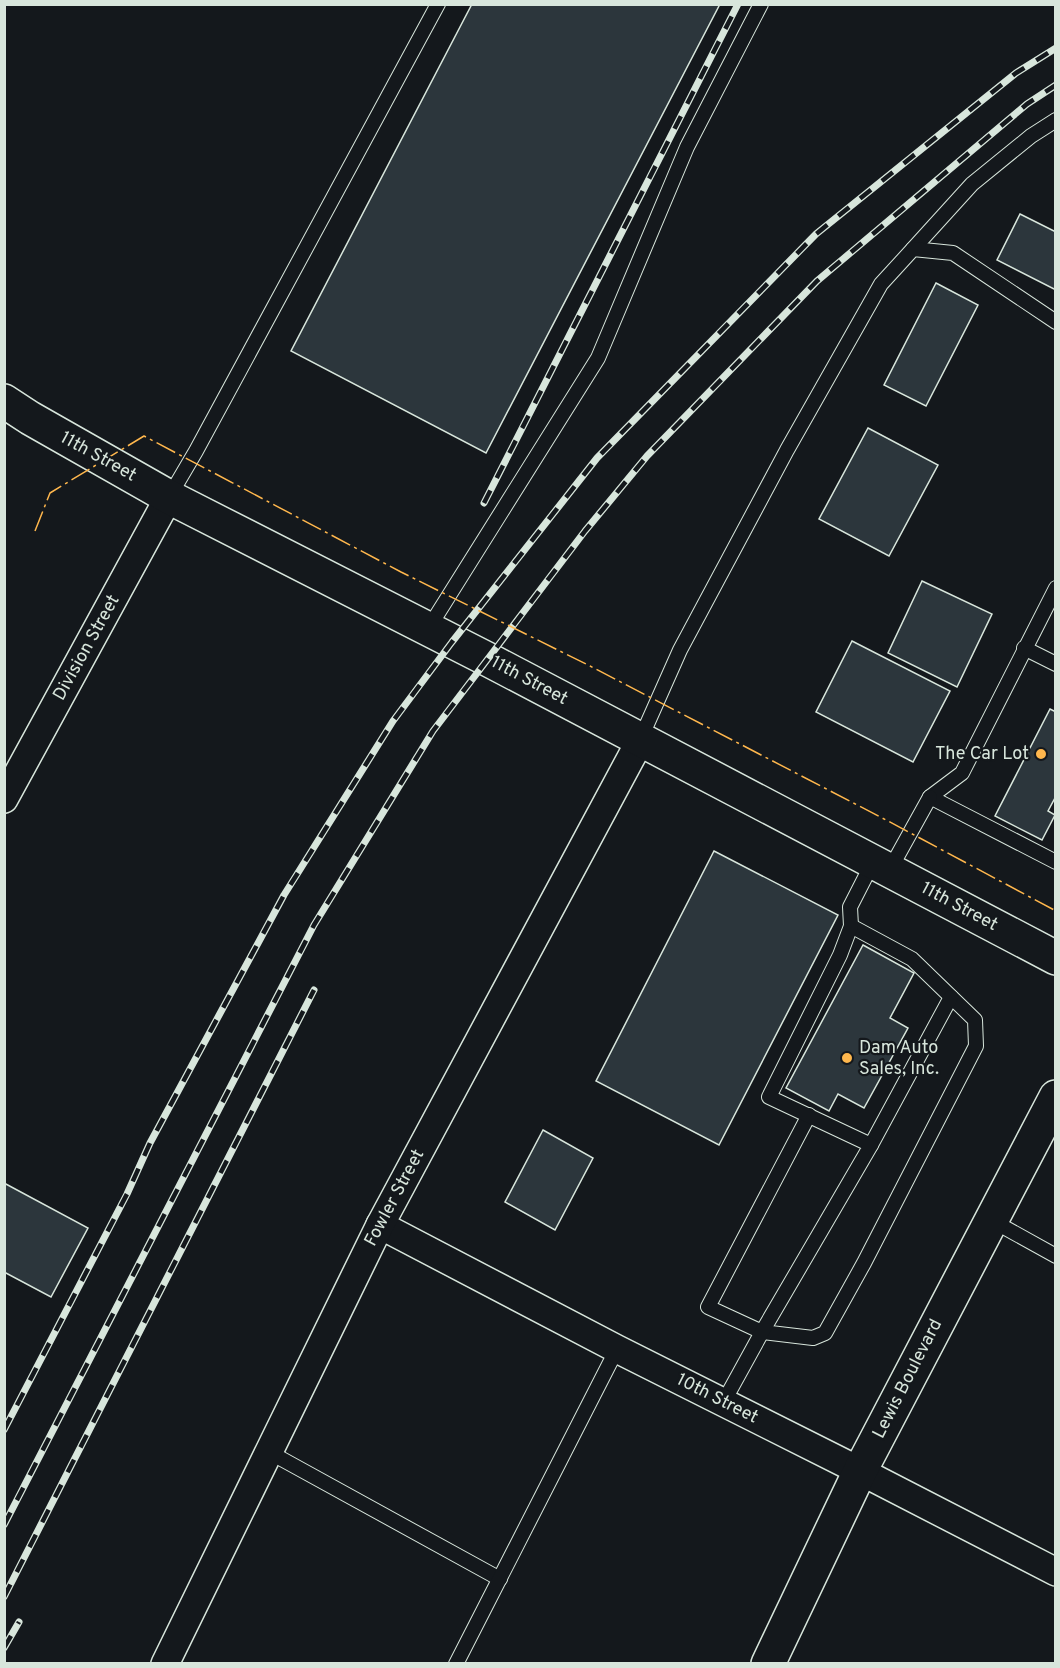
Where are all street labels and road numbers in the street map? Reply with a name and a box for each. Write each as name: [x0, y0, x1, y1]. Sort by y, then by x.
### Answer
street label: 11th Street: [56, 427, 140, 487]
street label: Division Street: [48, 591, 126, 705]
street label: 11th Street: [487, 651, 571, 711]
street label: 11th Street: [917, 877, 1001, 937]
street label: Fowler Street: [360, 1145, 430, 1251]
street label: Lewis Boulevard: [868, 1315, 948, 1443]
street label: 10th Street: [672, 1369, 762, 1429]

